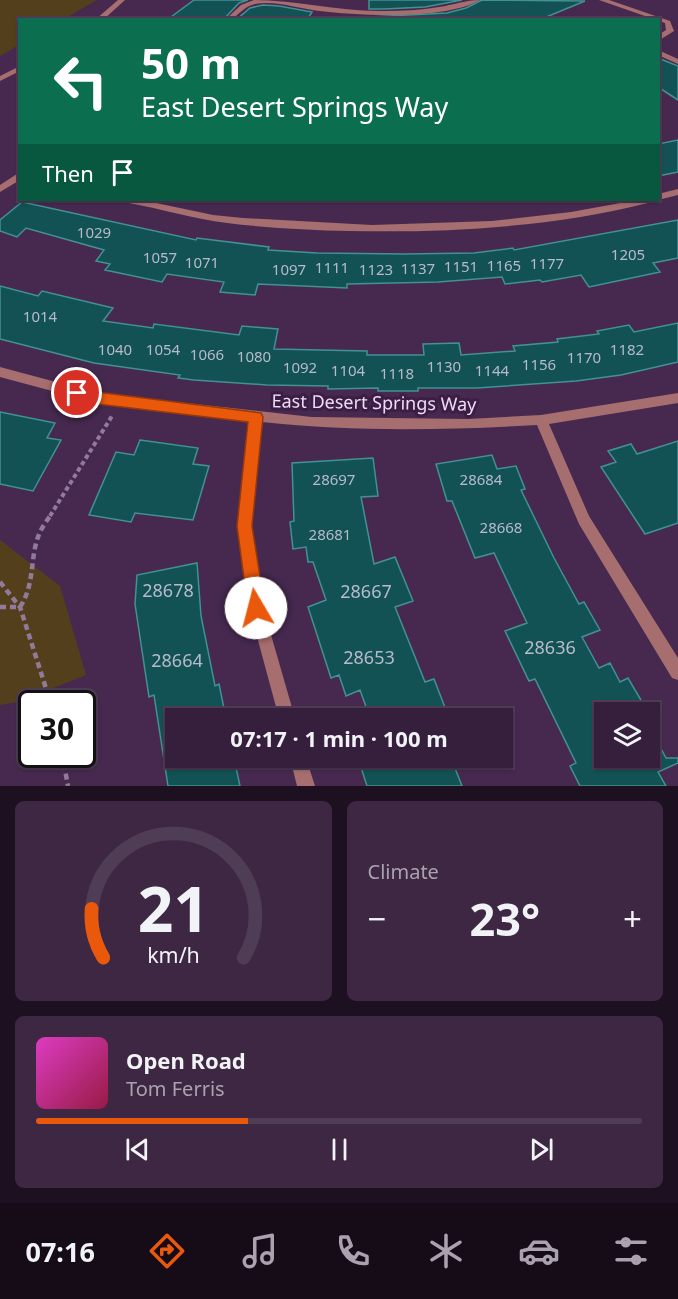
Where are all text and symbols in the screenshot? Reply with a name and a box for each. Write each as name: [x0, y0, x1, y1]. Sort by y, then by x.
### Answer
text: 50 m: [141, 34, 241, 91]
icon: left: [42, 42, 120, 120]
text: East Desert Springs Way: [141, 88, 448, 125]
icon: arrive: [106, 156, 139, 189]
text: Then: [42, 158, 94, 188]
house number: 1029: [77, 222, 111, 242]
house number: 1205: [611, 244, 645, 264]
house number: 1057: [143, 247, 177, 267]
house number: 1071: [185, 252, 219, 272]
house number: 1177: [530, 253, 564, 273]
house number: 1165: [487, 255, 521, 275]
house number: 1151: [444, 256, 478, 276]
house number: 1111: [315, 257, 349, 277]
house number: 1137: [401, 258, 435, 278]
house number: 1097: [272, 259, 306, 279]
house number: 1123: [359, 259, 393, 279]
house number: 1014: [23, 306, 58, 326]
house number: 1040: [98, 339, 132, 359]
house number: 1054: [146, 339, 181, 359]
house number: 1182: [610, 339, 644, 359]
house number: 1066: [190, 344, 224, 364]
house number: 1080: [237, 346, 271, 366]
house number: 1170: [567, 347, 601, 367]
house number: 1156: [522, 354, 556, 374]
house number: 1130: [427, 356, 461, 376]
house number: 1092: [283, 357, 317, 377]
house number: 1104: [331, 360, 366, 380]
house number: 1144: [475, 360, 510, 380]
house number: 1118: [380, 363, 414, 383]
pin: [51, 367, 102, 418]
icon: arrive: [60, 376, 93, 409]
street label: East Desert Springs Way: [271, 388, 477, 416]
house number: 28697: [313, 469, 355, 489]
house number: 28684: [460, 469, 503, 489]
house number: 28668: [480, 517, 522, 537]
house number: 28681: [309, 524, 351, 544]
position arrow: [224, 576, 288, 640]
house number: 28678: [142, 578, 194, 602]
house number: 28667: [340, 579, 392, 603]
house number: 28636: [524, 635, 576, 659]
house number: 28653: [343, 645, 395, 669]
house number: 28664: [151, 648, 203, 672]
speed limit sign: 30: [18, 690, 96, 768]
map controls: [594, 702, 660, 768]
button: layers: [594, 702, 660, 768]
text: 07:17 · 1 min · 100 m: [230, 723, 448, 753]
text: Climate: [368, 858, 439, 885]
text: 21: [138, 865, 209, 950]
text: 23°: [469, 888, 540, 949]
text: −: [368, 896, 386, 941]
text: +: [623, 896, 642, 941]
text: km/h: [147, 940, 200, 969]
text: Open Road: [126, 1045, 246, 1075]
text: Tom Ferris: [126, 1075, 225, 1102]
icon: previous: [121, 1133, 154, 1166]
icon: pause: [323, 1133, 356, 1166]
icon: next: [525, 1133, 558, 1166]
icon: directions: [146, 1230, 188, 1272]
icon: music: [239, 1230, 281, 1272]
icon: phone: [332, 1230, 374, 1272]
icon: climate: [425, 1230, 467, 1272]
icon: car: [518, 1230, 560, 1272]
icon: filters: [610, 1230, 652, 1272]
text: 07:16: [25, 1233, 95, 1270]

